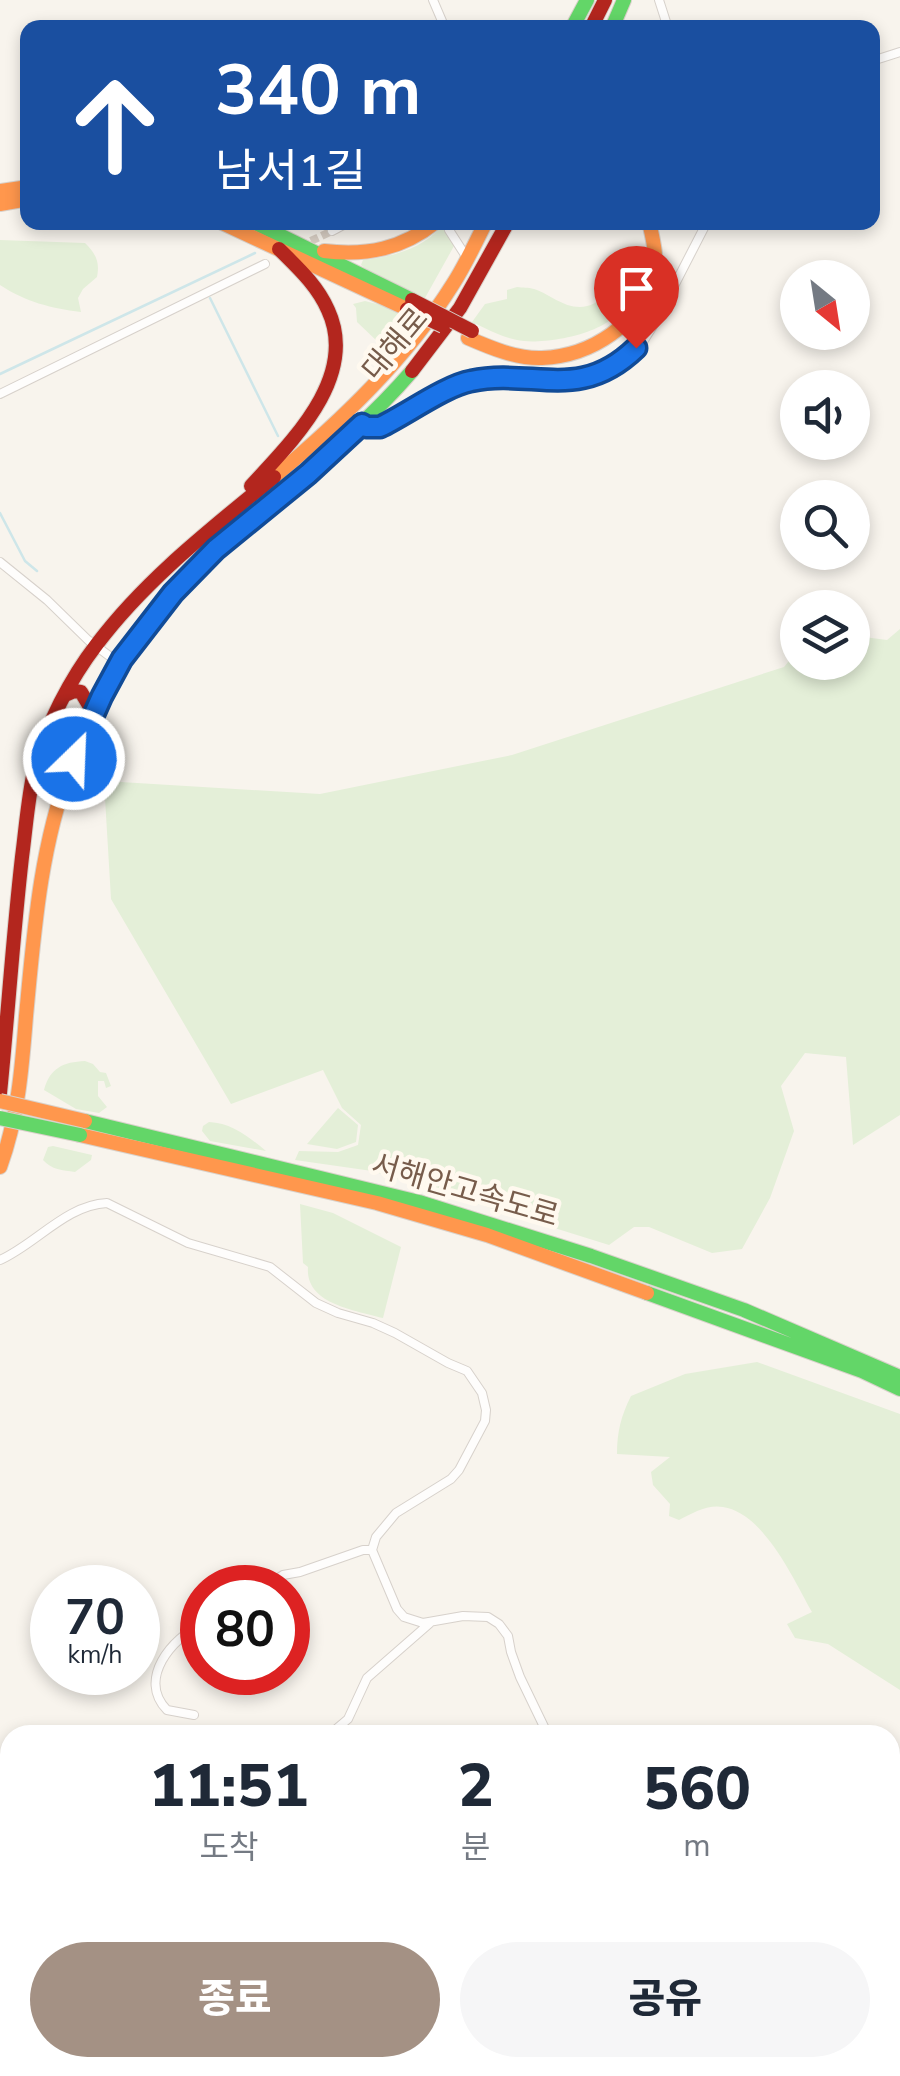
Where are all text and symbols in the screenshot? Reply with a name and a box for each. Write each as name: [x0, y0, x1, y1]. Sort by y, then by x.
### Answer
text: 340 m: [215, 43, 421, 139]
icon: ahead: [50, 60, 180, 190]
text: 남서1길: [215, 141, 366, 202]
pin: [594, 246, 679, 349]
north arrow: [780, 260, 870, 350]
map controls: [780, 260, 870, 680]
icon: arrive: [609, 261, 664, 316]
street label: 대해로: [353, 299, 438, 389]
button: sound: [780, 370, 870, 460]
button: search: [780, 480, 870, 570]
button: layers: [780, 590, 870, 680]
position arrow: [22, 707, 126, 811]
street label: 서해안고속도로: [366, 1144, 563, 1237]
speed limit sign: 80: [180, 1565, 310, 1695]
text: 70: [65, 1583, 125, 1652]
text: km/h: [67, 1638, 123, 1672]
text: 11:51: [149, 1745, 309, 1827]
text: 2: [458, 1745, 494, 1827]
text: 560: [643, 1748, 751, 1830]
text: m: [683, 1824, 711, 1867]
text: 도착: [199, 1826, 258, 1869]
text: 분: [461, 1826, 491, 1869]
button: 종료: [30, 1942, 440, 2057]
button: 공유: [460, 1942, 870, 2057]

